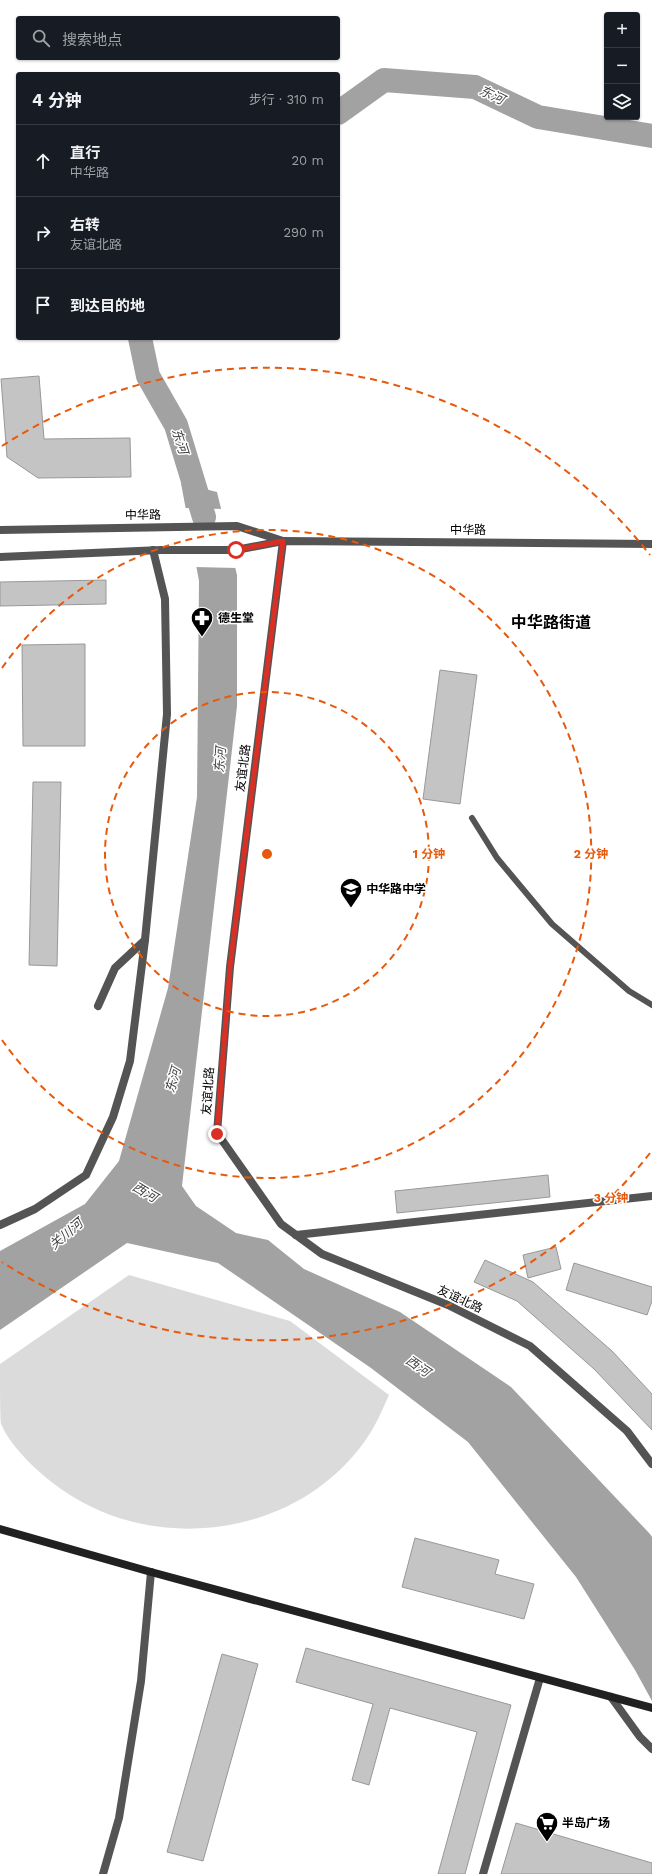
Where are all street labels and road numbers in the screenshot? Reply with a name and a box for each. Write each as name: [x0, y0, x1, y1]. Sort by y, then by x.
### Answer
street label: 中华路: [125, 508, 161, 522]
street label: 中华路: [450, 523, 486, 537]
street label: 友谊北路: [233, 743, 253, 793]
street label: 友谊北路: [199, 1067, 217, 1115]
street label: 友谊北路: [435, 1283, 485, 1315]

